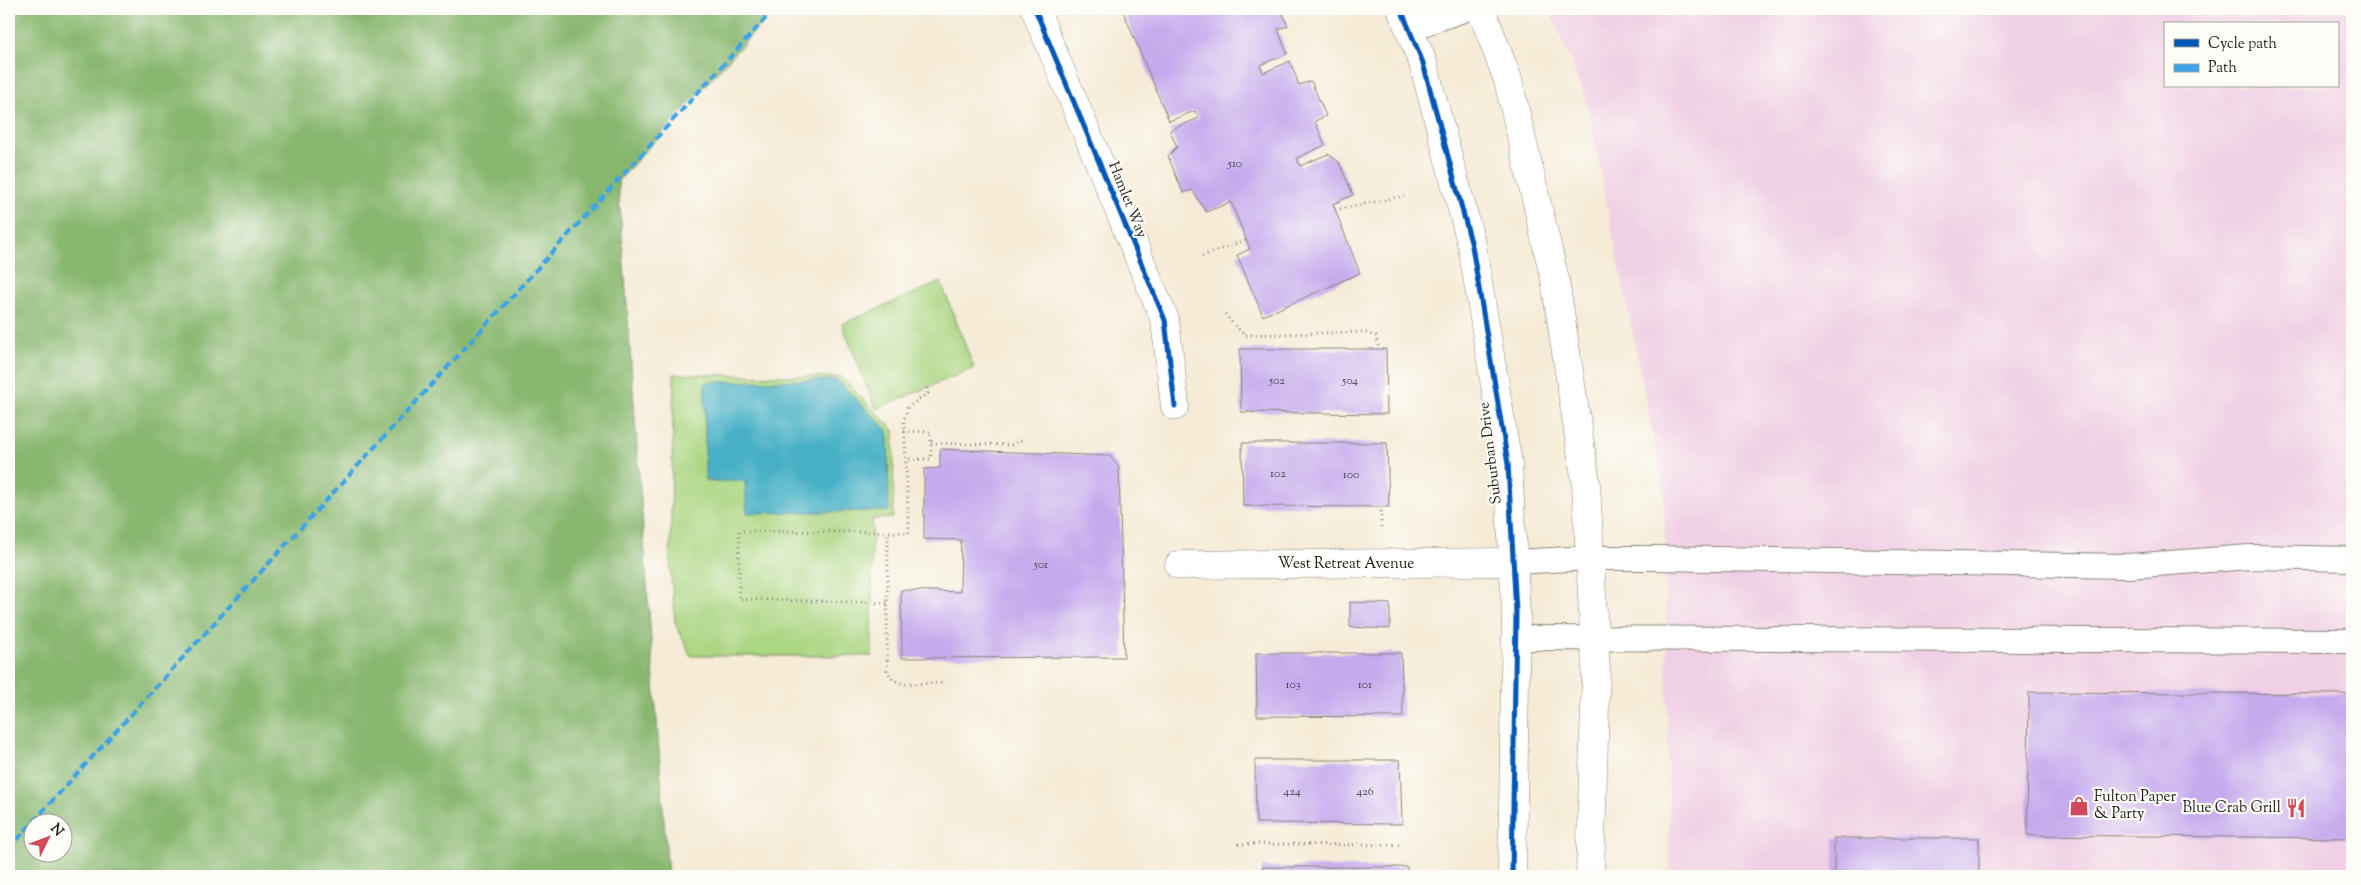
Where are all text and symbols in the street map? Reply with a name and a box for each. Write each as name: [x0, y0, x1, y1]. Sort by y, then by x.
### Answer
legend: [2164, 22, 2338, 88]
text: Cycle path: [2208, 34, 2277, 55]
text: Path: [2208, 58, 2237, 79]
house number: 510: [1227, 155, 1242, 173]
street label: Hamlet Way: [1102, 159, 1152, 242]
house number: 502: [1268, 372, 1285, 390]
house number: 504: [1341, 372, 1358, 390]
street label: Suburban Drive: [1474, 401, 1508, 505]
house number: 102: [1270, 465, 1286, 483]
house number: 100: [1343, 466, 1359, 484]
street label: West Retreat Avenue: [1278, 554, 1414, 575]
house number: 501: [1033, 556, 1048, 574]
house number: 103: [1285, 676, 1301, 694]
house number: 101: [1358, 676, 1372, 694]
house number: 424: [1283, 783, 1301, 801]
house number: 426: [1356, 783, 1374, 801]
place label: Fulton Paper & Party: [2094, 787, 2176, 825]
shop icon: Fulton Paper & Party: [2068, 795, 2090, 817]
restaurant icon: Blue Crab Grill: [2285, 797, 2307, 819]
place label: Blue Crab Grill: [2183, 798, 2281, 819]
north arrow: [22, 812, 72, 862]
text: N: [45, 820, 67, 841]

